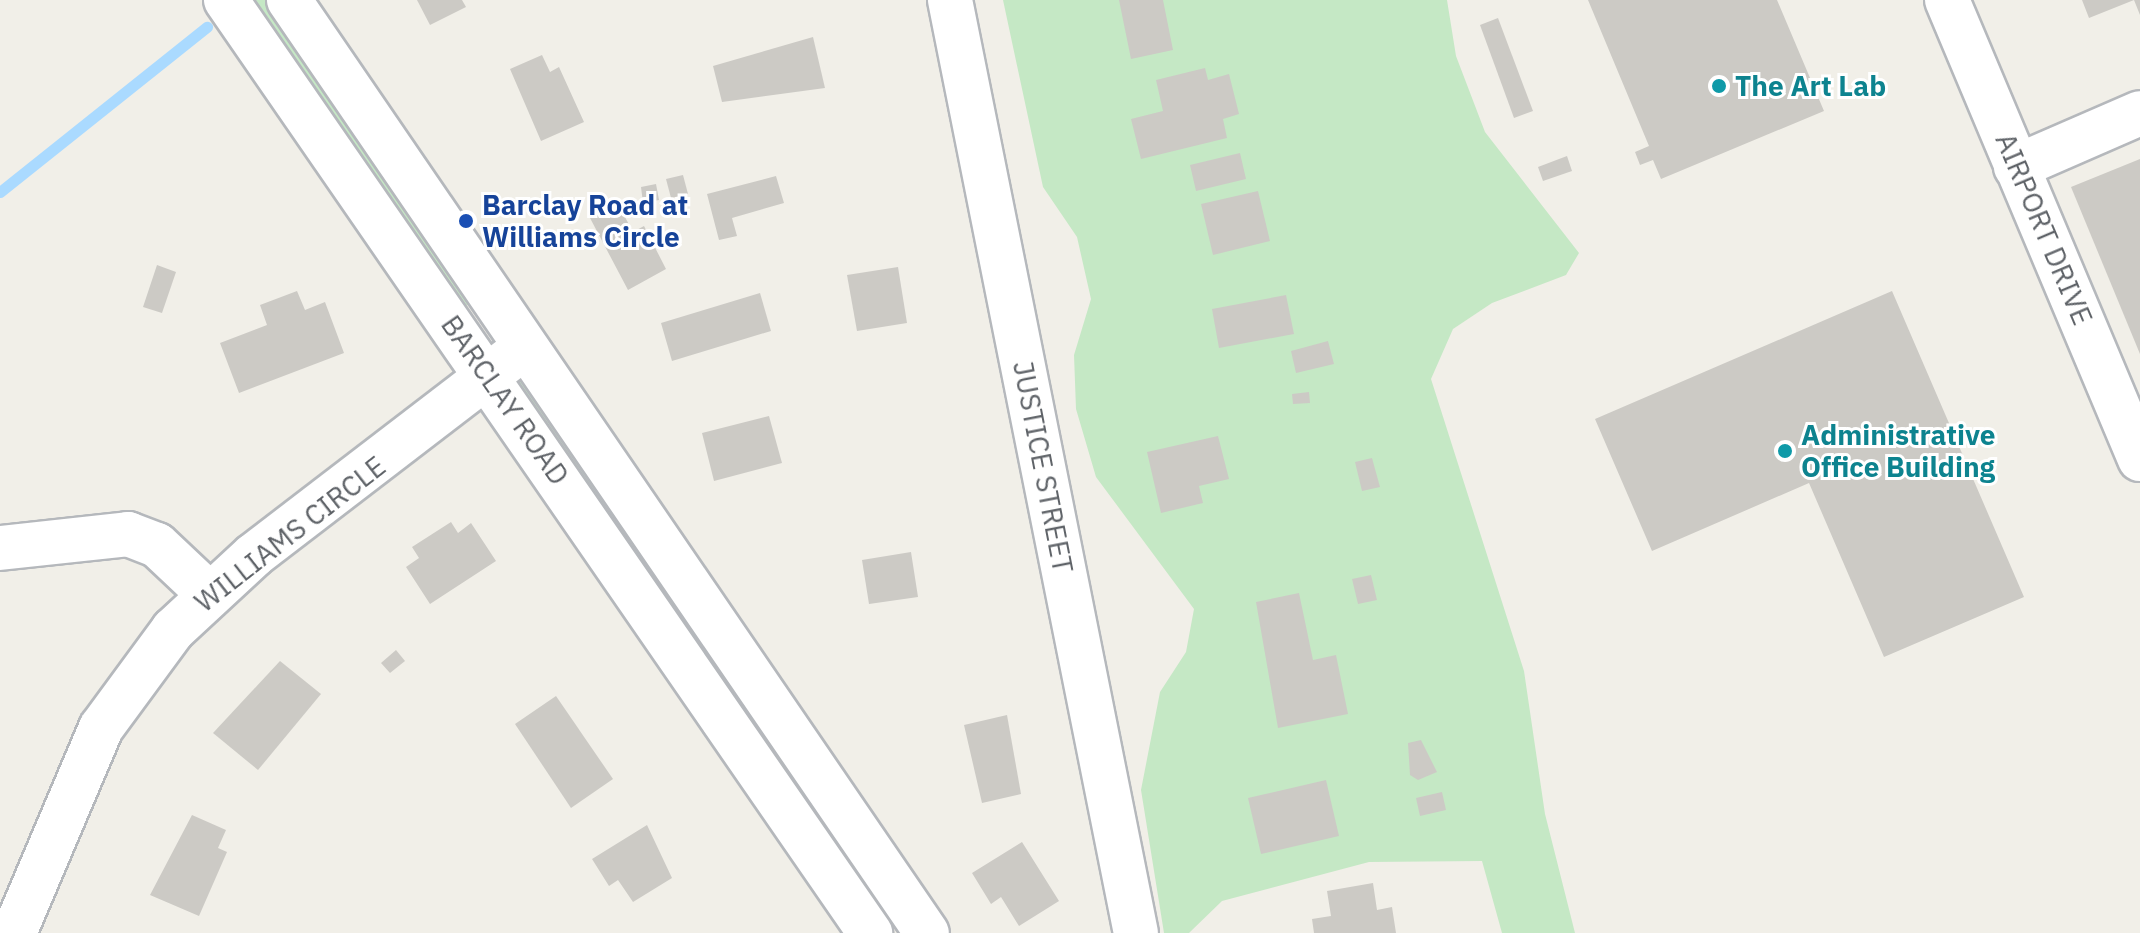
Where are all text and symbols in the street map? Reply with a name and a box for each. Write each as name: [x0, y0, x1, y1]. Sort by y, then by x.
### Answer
place label: The Art Lab: [1735, 69, 1886, 103]
marker: The Art Lab: [1710, 77, 1728, 95]
street label: AIRPORT DRIVE: [1988, 128, 2100, 330]
place label: Barclay Road at Williams Circle: [482, 188, 688, 254]
marker: Barclay Road at Williams Circle: [457, 212, 475, 230]
street label: BARCLAY ROAD: [434, 309, 576, 491]
street label: JUSTICE STREET: [1006, 358, 1080, 576]
place label: Administrative Office Building: [1801, 418, 1996, 484]
marker: Administrative Office Building: [1776, 442, 1794, 460]
street label: WILLIAMS CIRCLE: [188, 449, 392, 619]

